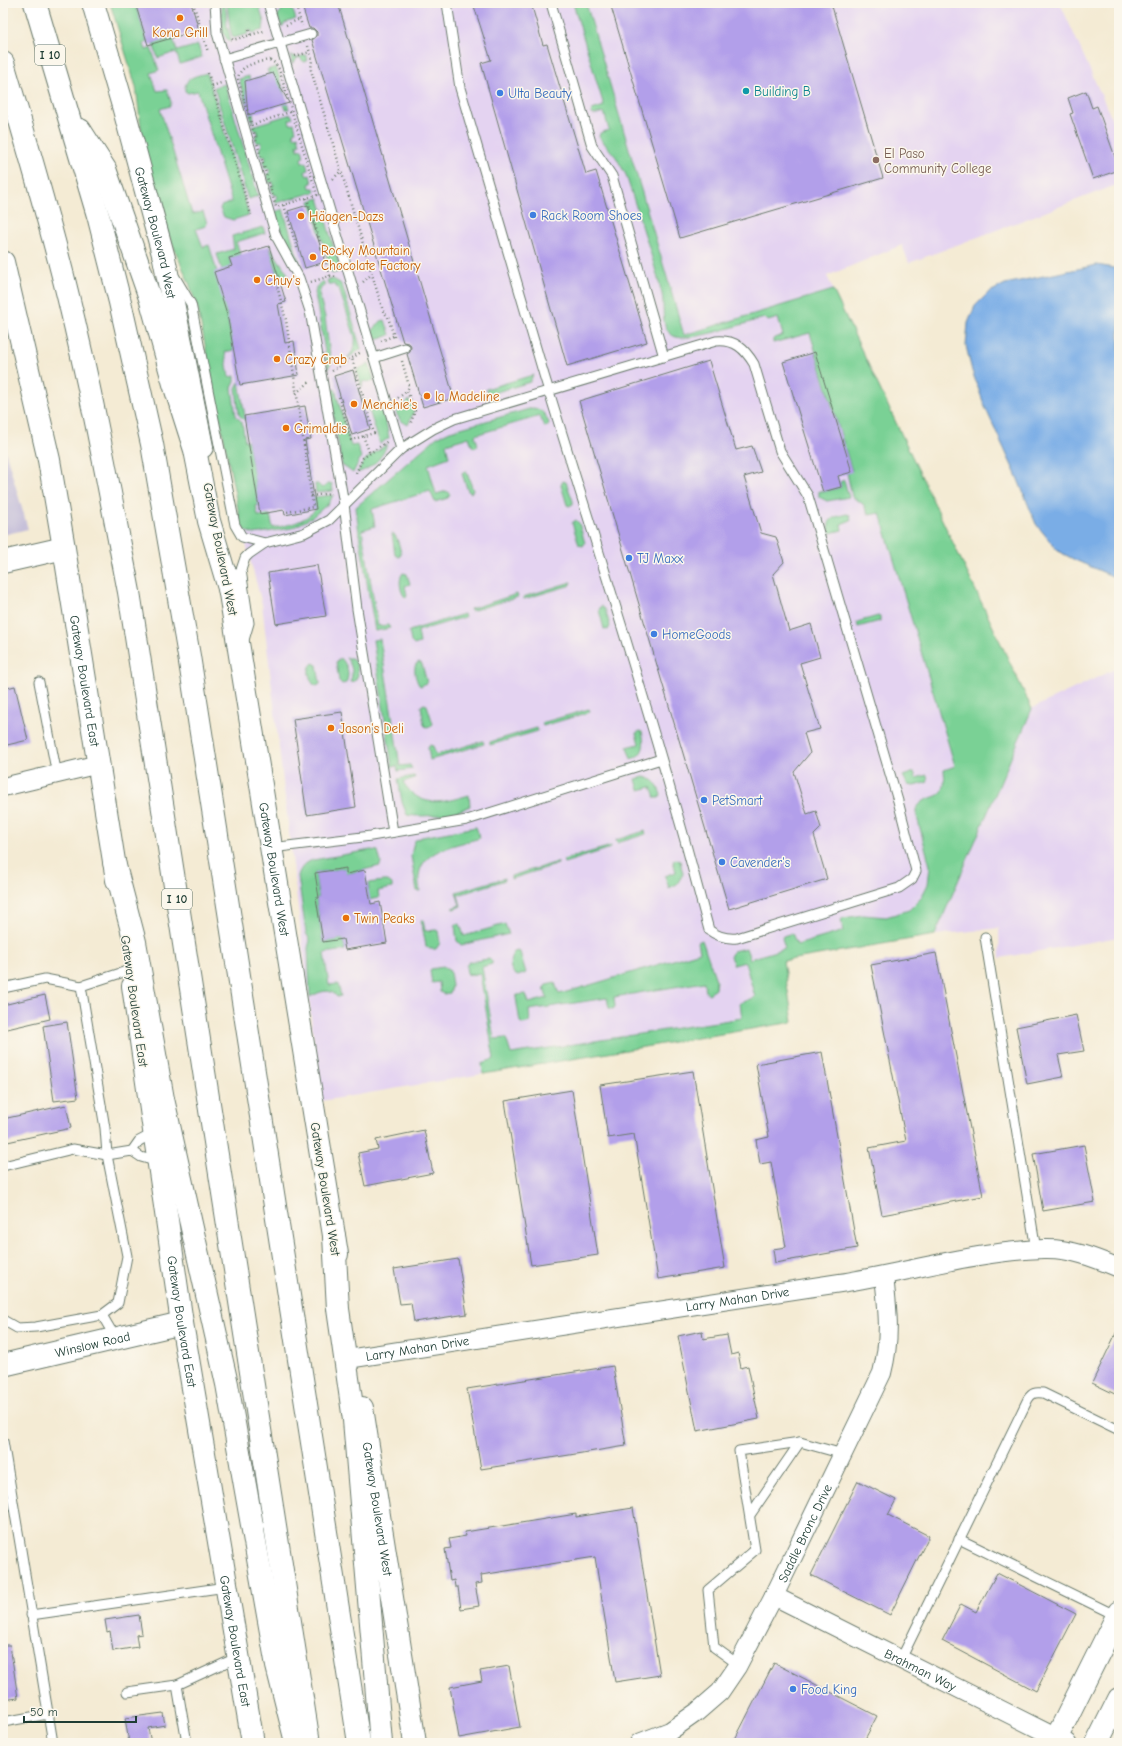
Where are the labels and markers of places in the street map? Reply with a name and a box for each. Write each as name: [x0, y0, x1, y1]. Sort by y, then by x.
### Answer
marker: Kona Grill: [175, 13, 185, 23]
place label: Kona Grill: [152, 25, 208, 40]
place label: Building B: [754, 84, 811, 99]
place label: Ulta Beauty: [508, 86, 572, 101]
marker: Building B: [741, 86, 751, 96]
marker: Ulta Beauty: [495, 88, 505, 98]
place label: El Paso Community College: [884, 146, 992, 176]
marker: El Paso Community College: [871, 155, 881, 165]
place label: Rack Room Shoes: [541, 208, 642, 223]
place label: Häagen-Dazs: [309, 209, 384, 224]
marker: Rack Room Shoes: [528, 210, 538, 220]
marker: Häagen-Dazs: [296, 211, 306, 221]
place label: Rocky Mountain Chocolate Factory: [321, 243, 421, 273]
marker: Rocky Mountain Chocolate Factory: [308, 252, 318, 262]
place label: Chuy's: [265, 273, 300, 288]
marker: Chuy's: [252, 275, 262, 285]
place label: Crazy Crab: [285, 352, 347, 367]
marker: Crazy Crab: [272, 354, 282, 364]
place label: la Madeline: [435, 389, 500, 404]
marker: la Madeline: [422, 391, 432, 401]
place label: Menchie's: [362, 397, 417, 412]
marker: Menchie's: [349, 399, 359, 409]
place label: Grimaldis: [294, 421, 347, 436]
marker: Grimaldis: [281, 423, 291, 433]
place label: TJ Maxx: [637, 551, 684, 566]
marker: TJ Maxx: [624, 553, 634, 563]
place label: HomeGoods: [662, 627, 731, 642]
marker: HomeGoods: [649, 629, 659, 639]
place label: Jason's Deli: [339, 721, 404, 736]
marker: Jason's Deli: [326, 723, 336, 733]
place label: PetSmart: [712, 793, 764, 808]
marker: PetSmart: [699, 795, 709, 805]
place label: Cavender's: [730, 855, 790, 870]
marker: Cavender's: [717, 857, 727, 867]
place label: Twin Peaks: [354, 911, 415, 926]
marker: Twin Peaks: [341, 913, 351, 923]
place label: Food King: [801, 1682, 857, 1697]
marker: Food King: [788, 1684, 798, 1694]

